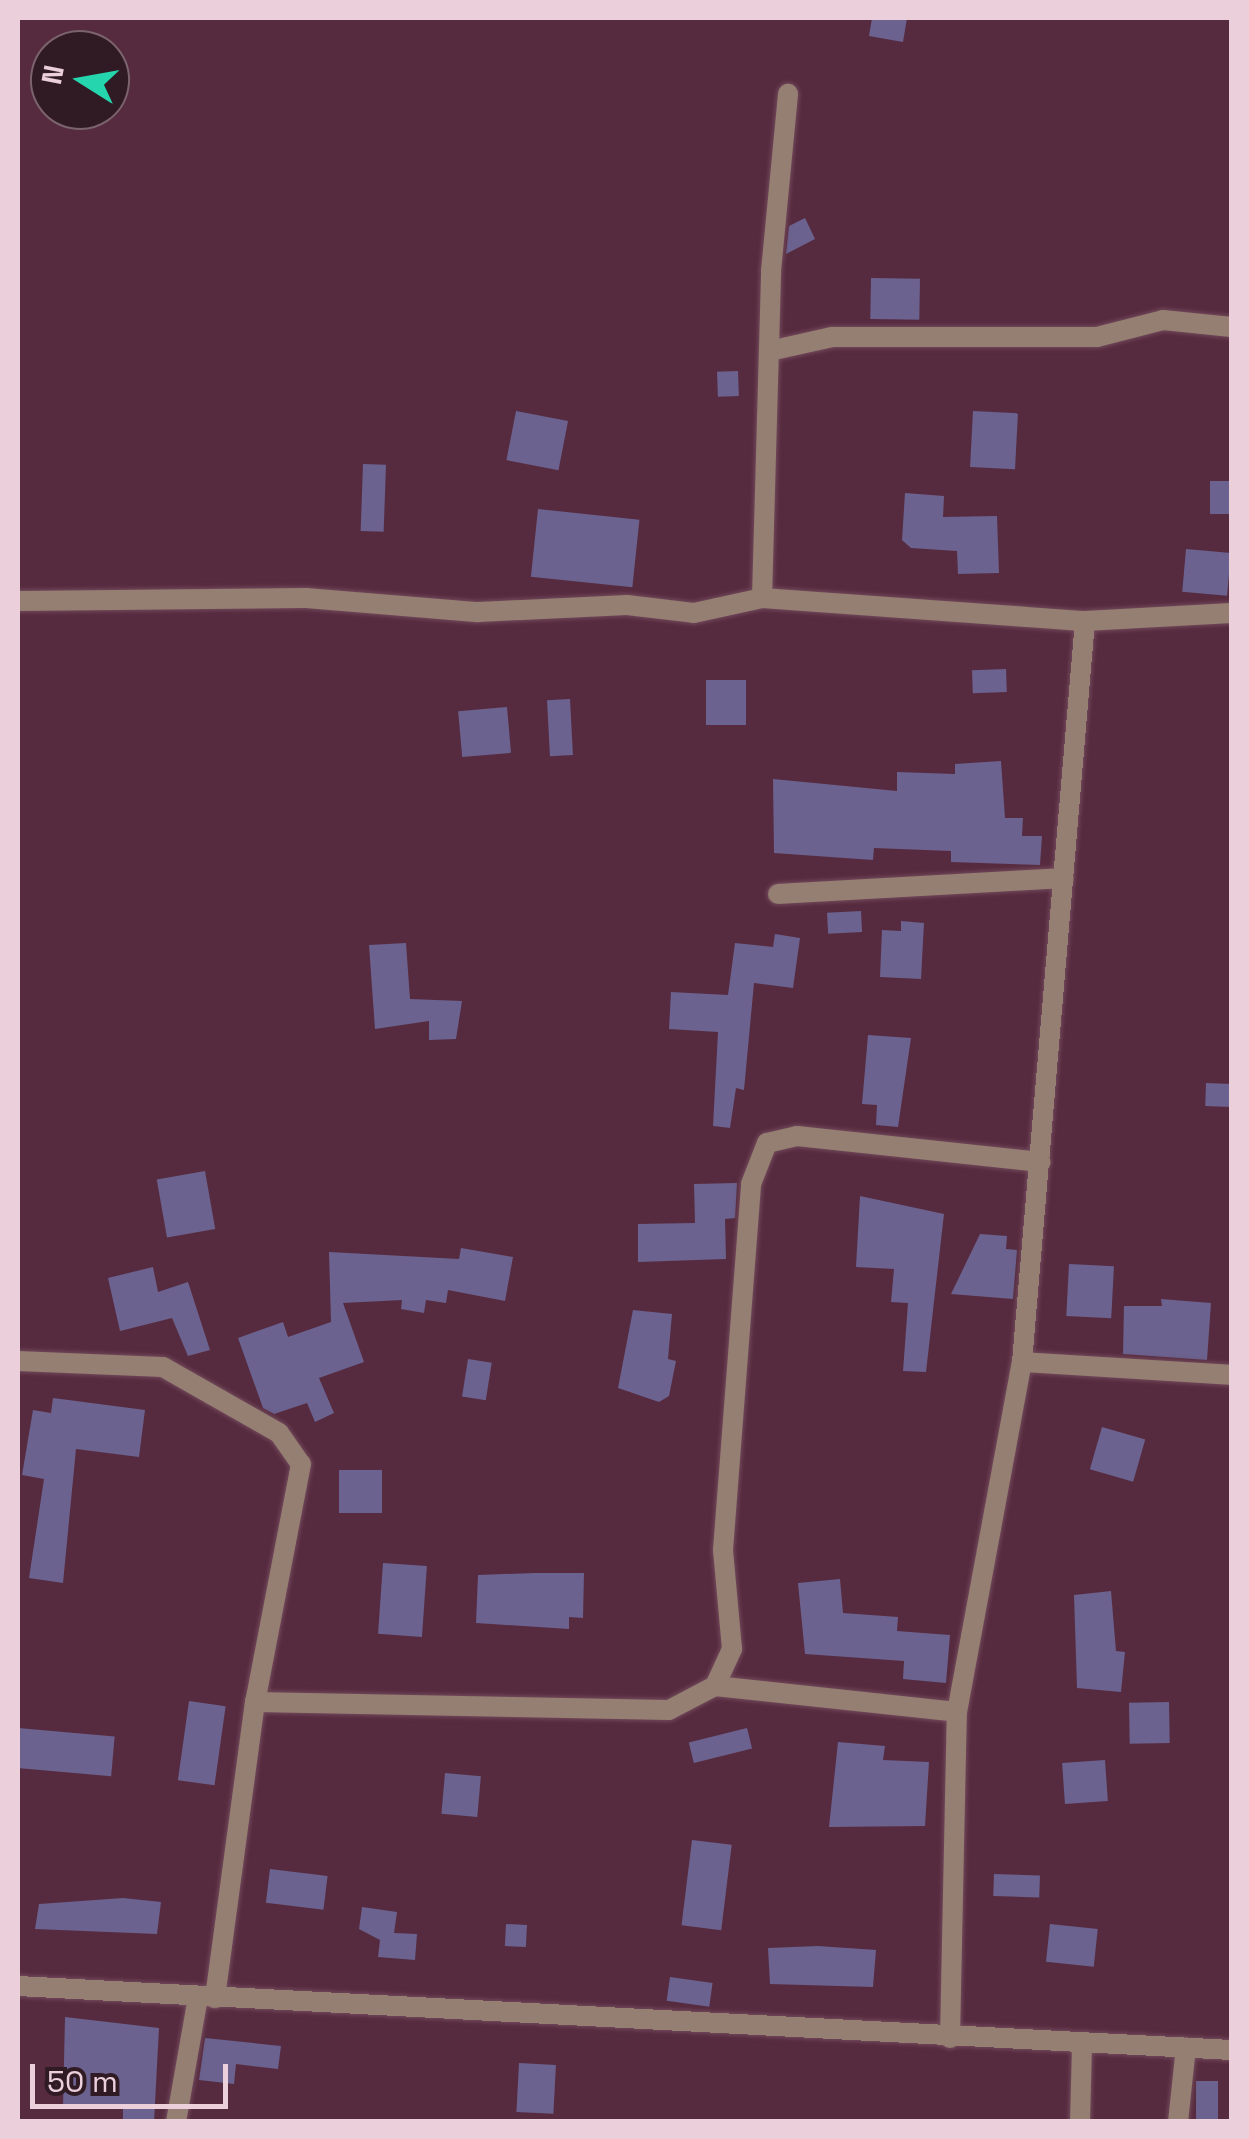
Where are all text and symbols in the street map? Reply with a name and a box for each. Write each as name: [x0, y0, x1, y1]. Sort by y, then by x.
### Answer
north arrow: [30, 30, 130, 130]
text: N: [33, 62, 72, 87]
scale bar: [35, 2044, 232, 2106]
text: 50 m: [47, 2062, 118, 2101]

